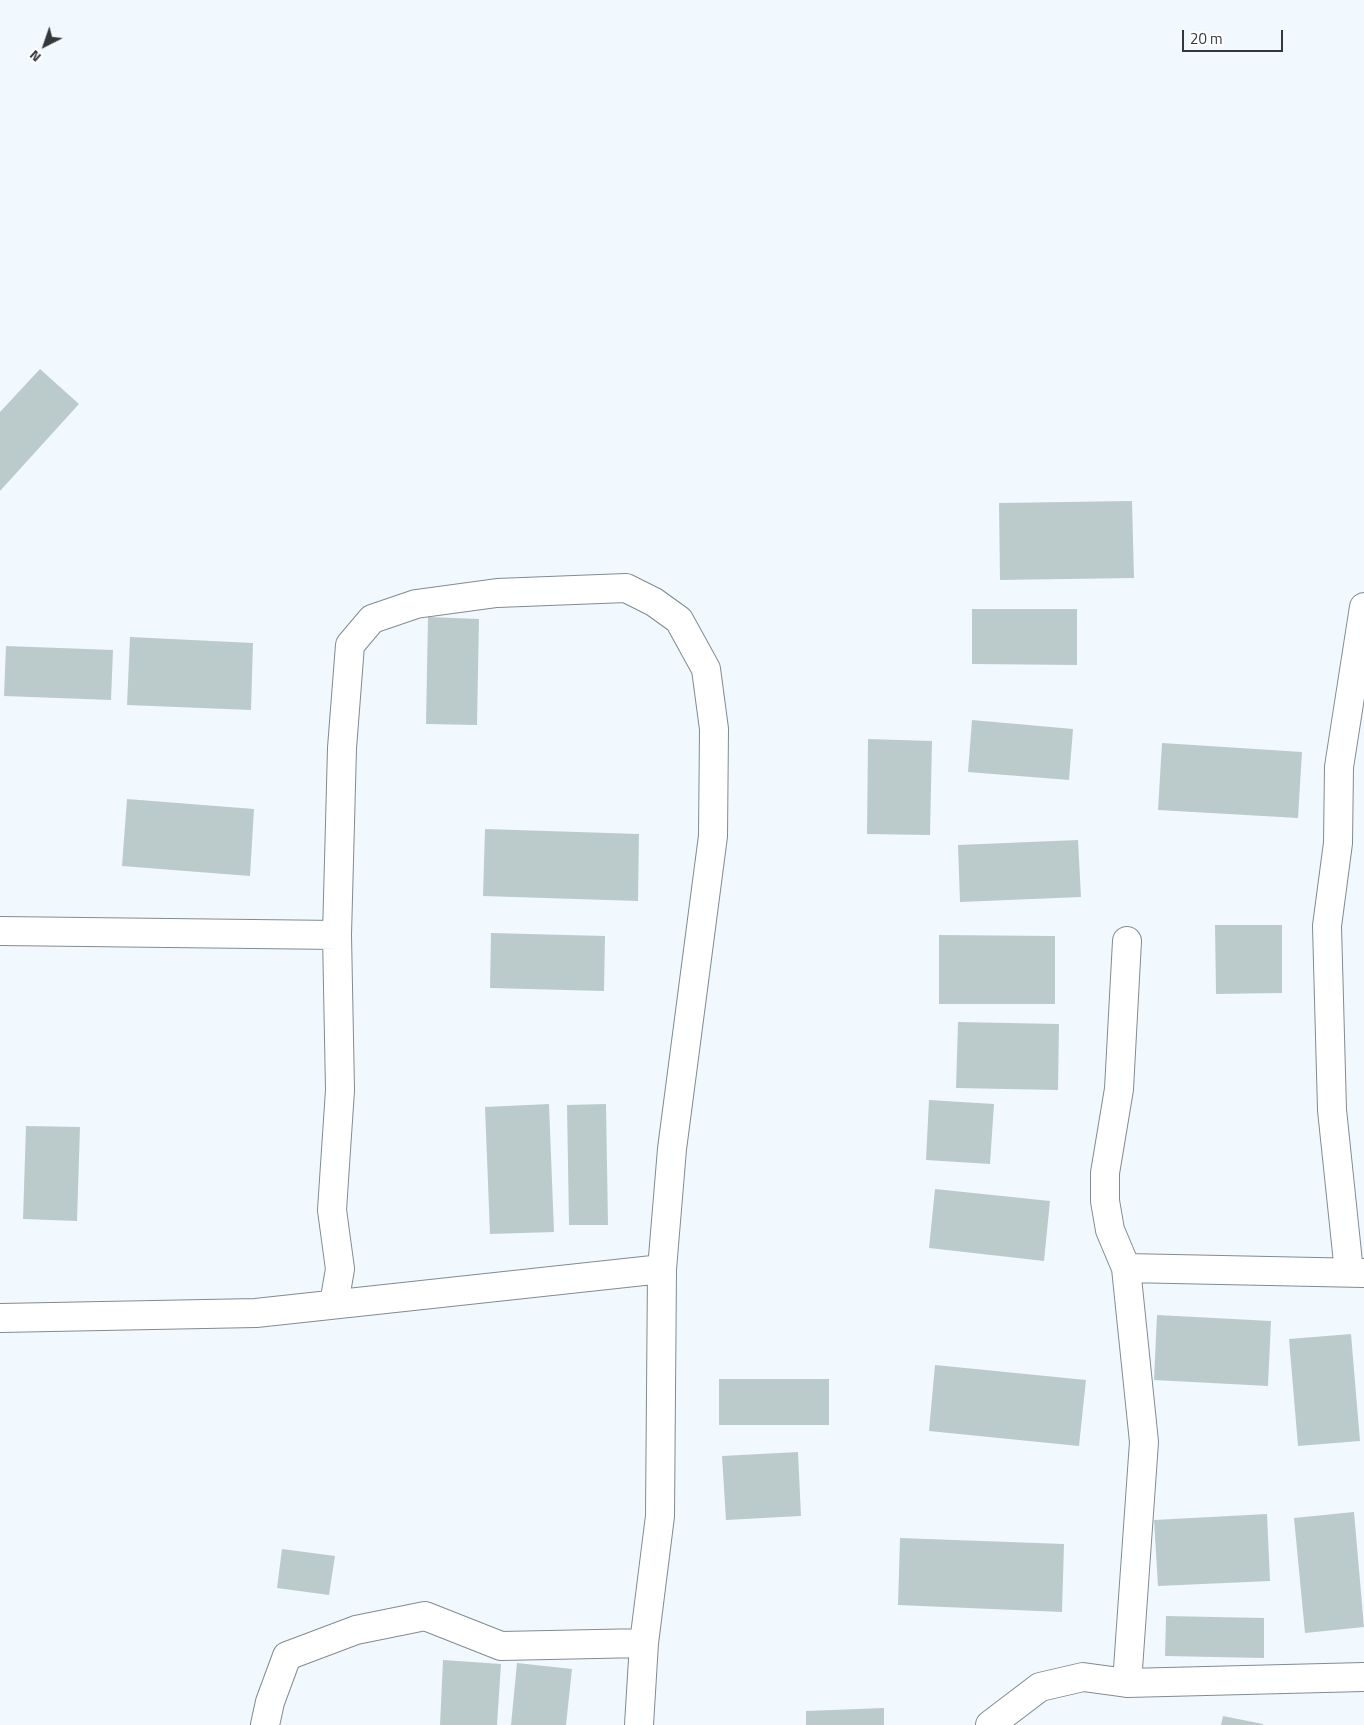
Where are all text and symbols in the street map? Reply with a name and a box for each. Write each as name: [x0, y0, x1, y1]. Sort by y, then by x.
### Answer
north arrow: [20, 20, 70, 70]
scale bar: [1184, 20, 1285, 52]
text: 20 m: [1190, 27, 1223, 50]
text: N: [24, 46, 45, 68]

